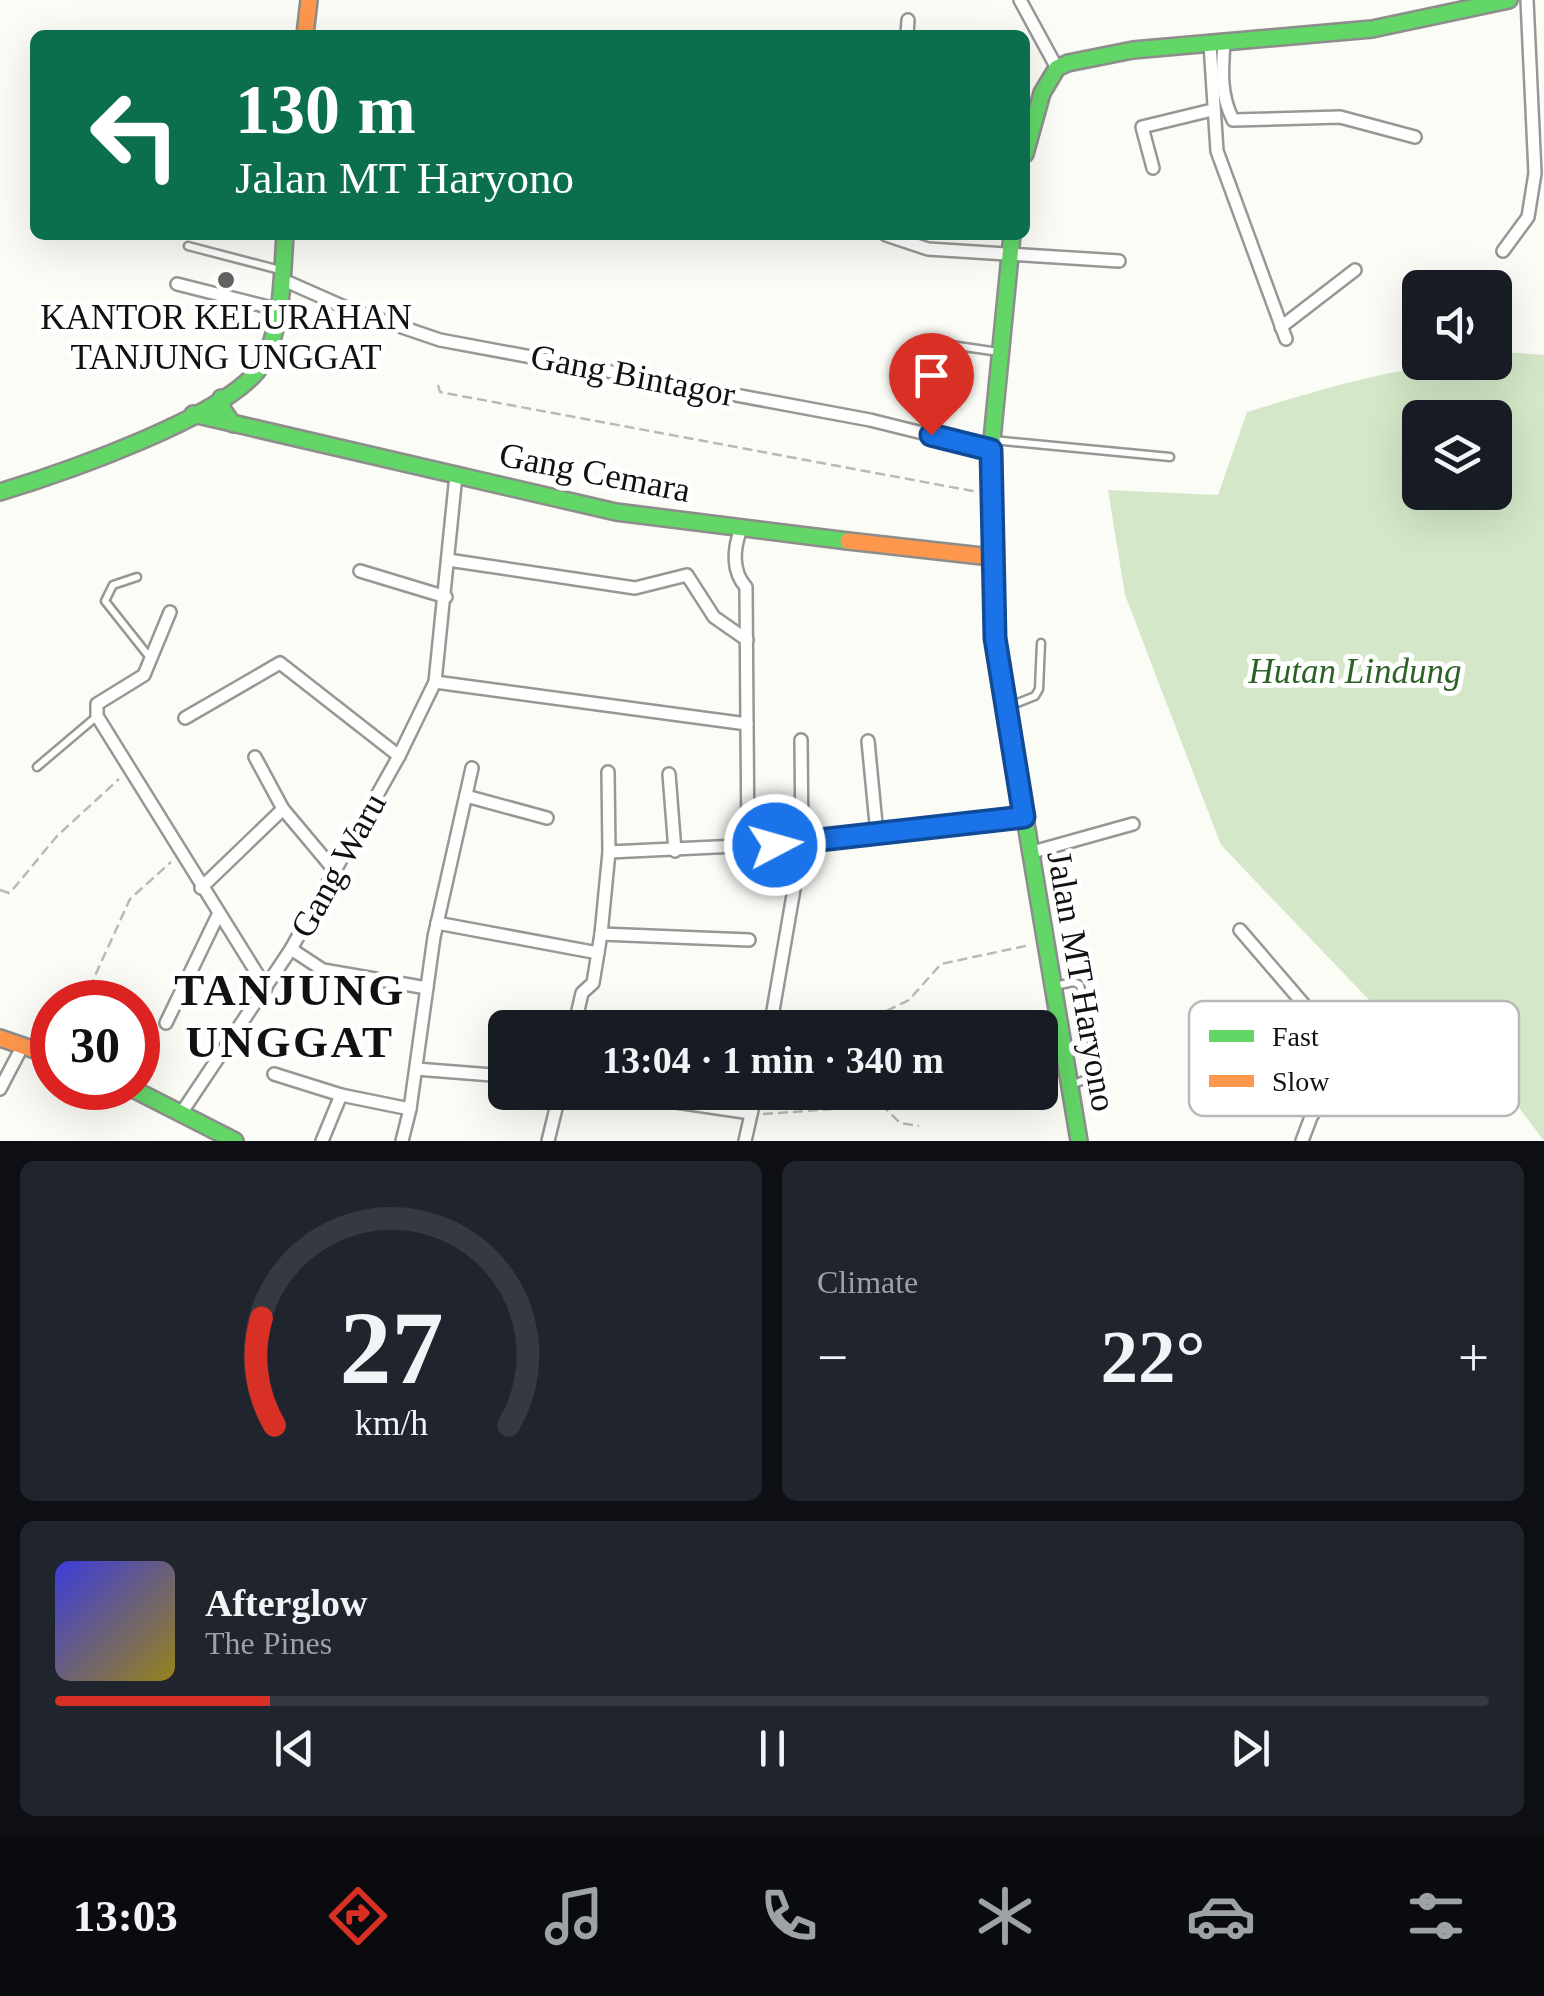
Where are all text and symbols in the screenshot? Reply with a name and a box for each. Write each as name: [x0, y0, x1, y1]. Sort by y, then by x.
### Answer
icon: left: [70, 70, 200, 200]
text: 130 m: [235, 71, 416, 148]
text: Jalan MT Haryono: [235, 153, 574, 203]
marker: KANTOR KELURAHAN TANJUNG UNGGAT: [215, 269, 237, 291]
map controls: [1402, 270, 1512, 510]
button: sound: [1402, 270, 1512, 380]
place label: KANTOR KELURAHAN TANJUNG UNGGAT: [40, 298, 412, 377]
pin: [889, 333, 974, 436]
street label: Gang Bintagor: [528, 337, 739, 414]
icon: arrive: [904, 348, 959, 403]
button: layers: [1402, 400, 1512, 510]
street label: Gang Cemara: [496, 435, 694, 510]
park label: Hutan Lindung: [1248, 652, 1461, 691]
street label: Gang Waru: [283, 786, 394, 944]
position arrow: [723, 793, 827, 897]
street label: Jalan MT Haryono: [1039, 848, 1124, 1114]
district label: TANJUNG UNGGAT: [174, 965, 406, 1067]
speed limit sign: 30: [30, 980, 160, 1110]
legend: [1189, 1001, 1519, 1116]
text: Fast: [1272, 1021, 1319, 1052]
text: 13:04 · 1 min · 340 m: [602, 1039, 944, 1081]
text: Slow: [1272, 1066, 1330, 1097]
text: Climate: [817, 1264, 918, 1300]
text: 27: [339, 1290, 443, 1405]
text: 22°: [1101, 1315, 1206, 1398]
text: −: [817, 1327, 848, 1388]
text: +: [1458, 1327, 1489, 1388]
text: km/h: [354, 1403, 428, 1443]
text: Afterglow: [205, 1582, 367, 1624]
text: The Pines: [205, 1625, 332, 1661]
icon: previous: [267, 1721, 322, 1776]
icon: pause: [745, 1721, 800, 1776]
icon: next: [1223, 1721, 1278, 1776]
icon: directions: [323, 1881, 393, 1951]
icon: music: [539, 1881, 609, 1951]
icon: phone: [754, 1881, 824, 1951]
icon: climate: [970, 1881, 1040, 1951]
icon: car: [1186, 1881, 1256, 1951]
icon: filters: [1401, 1881, 1471, 1951]
text: 13:03: [73, 1891, 178, 1941]

